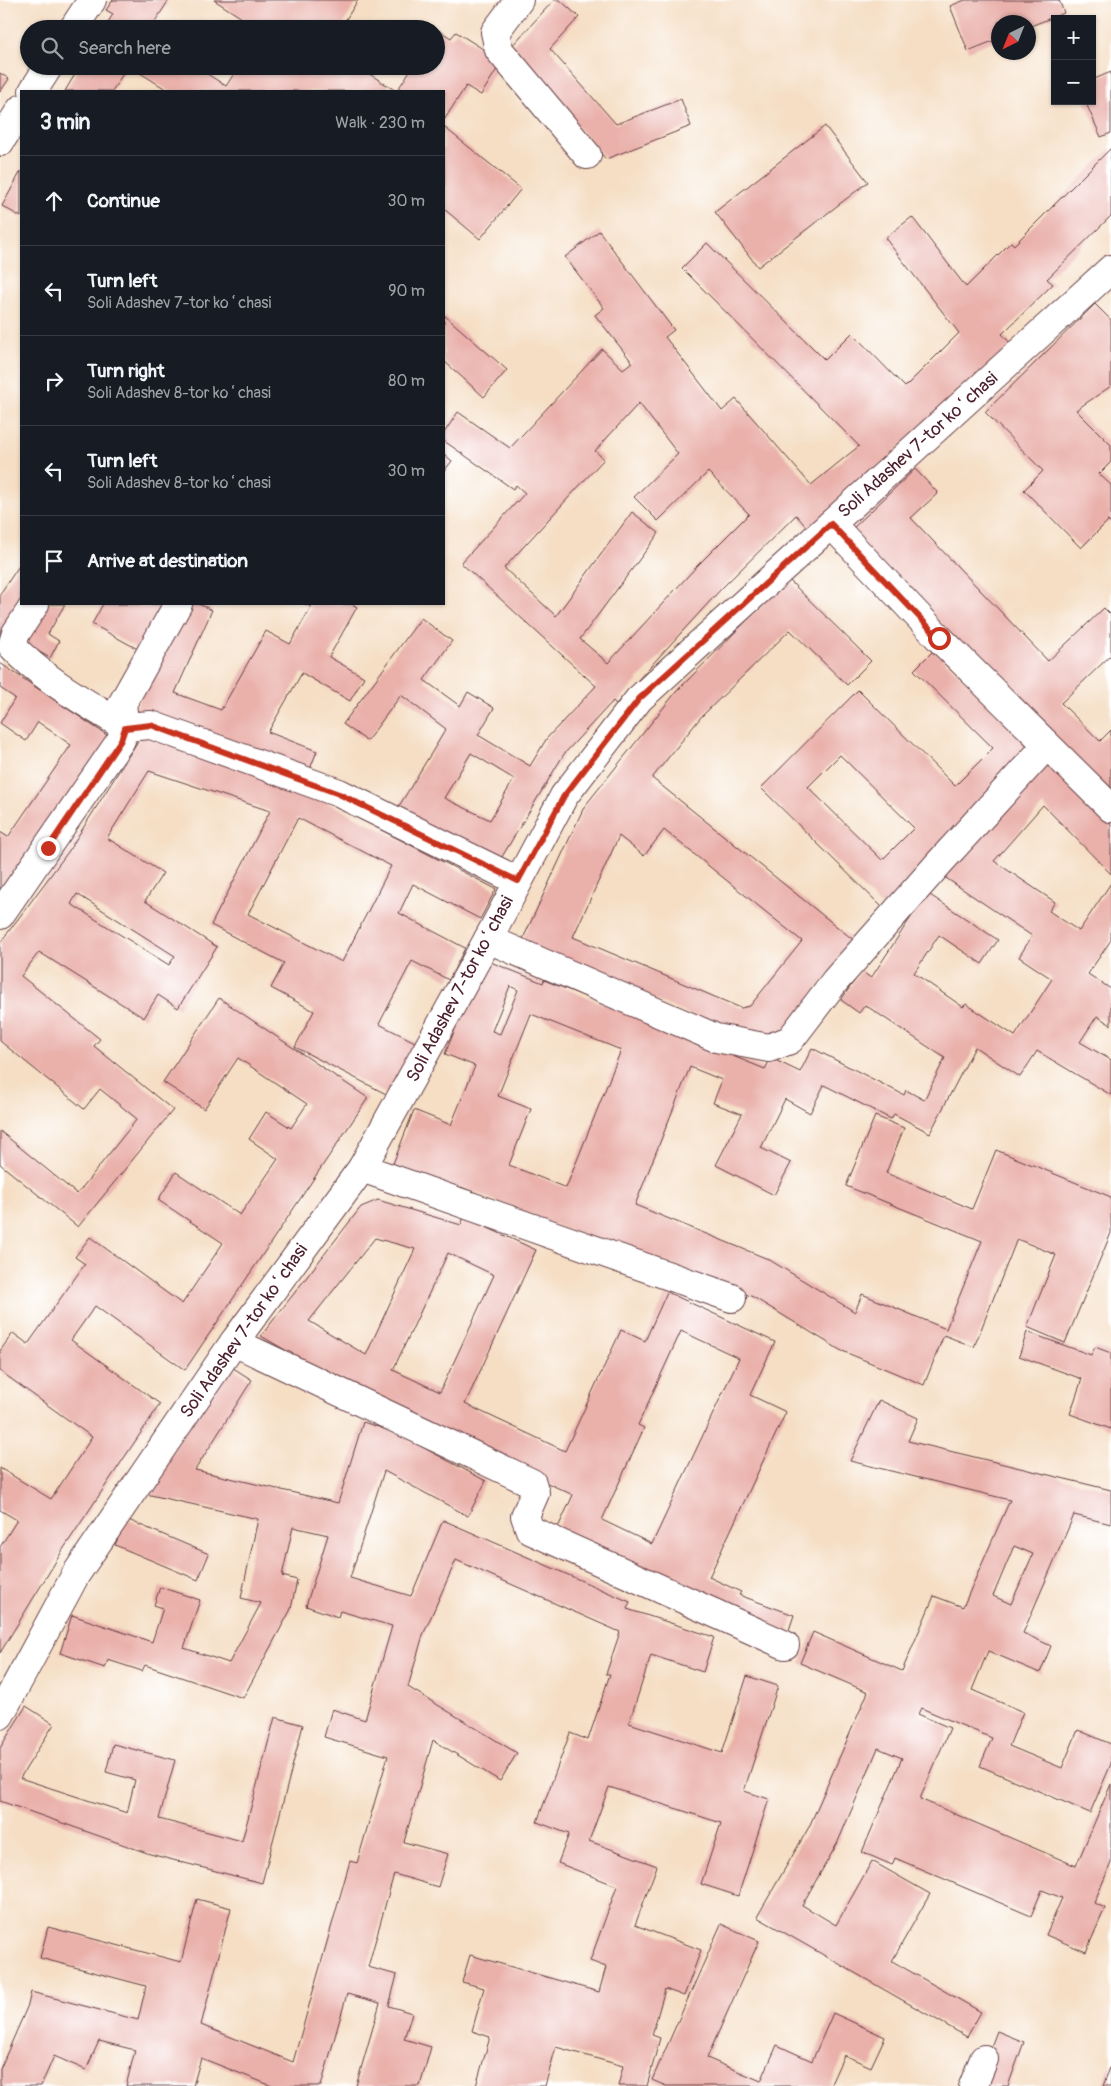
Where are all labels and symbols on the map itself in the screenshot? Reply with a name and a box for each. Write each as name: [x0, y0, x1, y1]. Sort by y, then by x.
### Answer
north arrow: [991, 15, 1036, 60]
street label: Soli Adashev 7-tor koʻchasi: [833, 367, 1003, 523]
route start: [928, 627, 951, 650]
route end: [37, 837, 60, 860]
street label: Soli Adashev 7-tor koʻchasi: [401, 892, 519, 1086]
street label: Soli Adashev 7-tor koʻchasi: [175, 1239, 313, 1423]

